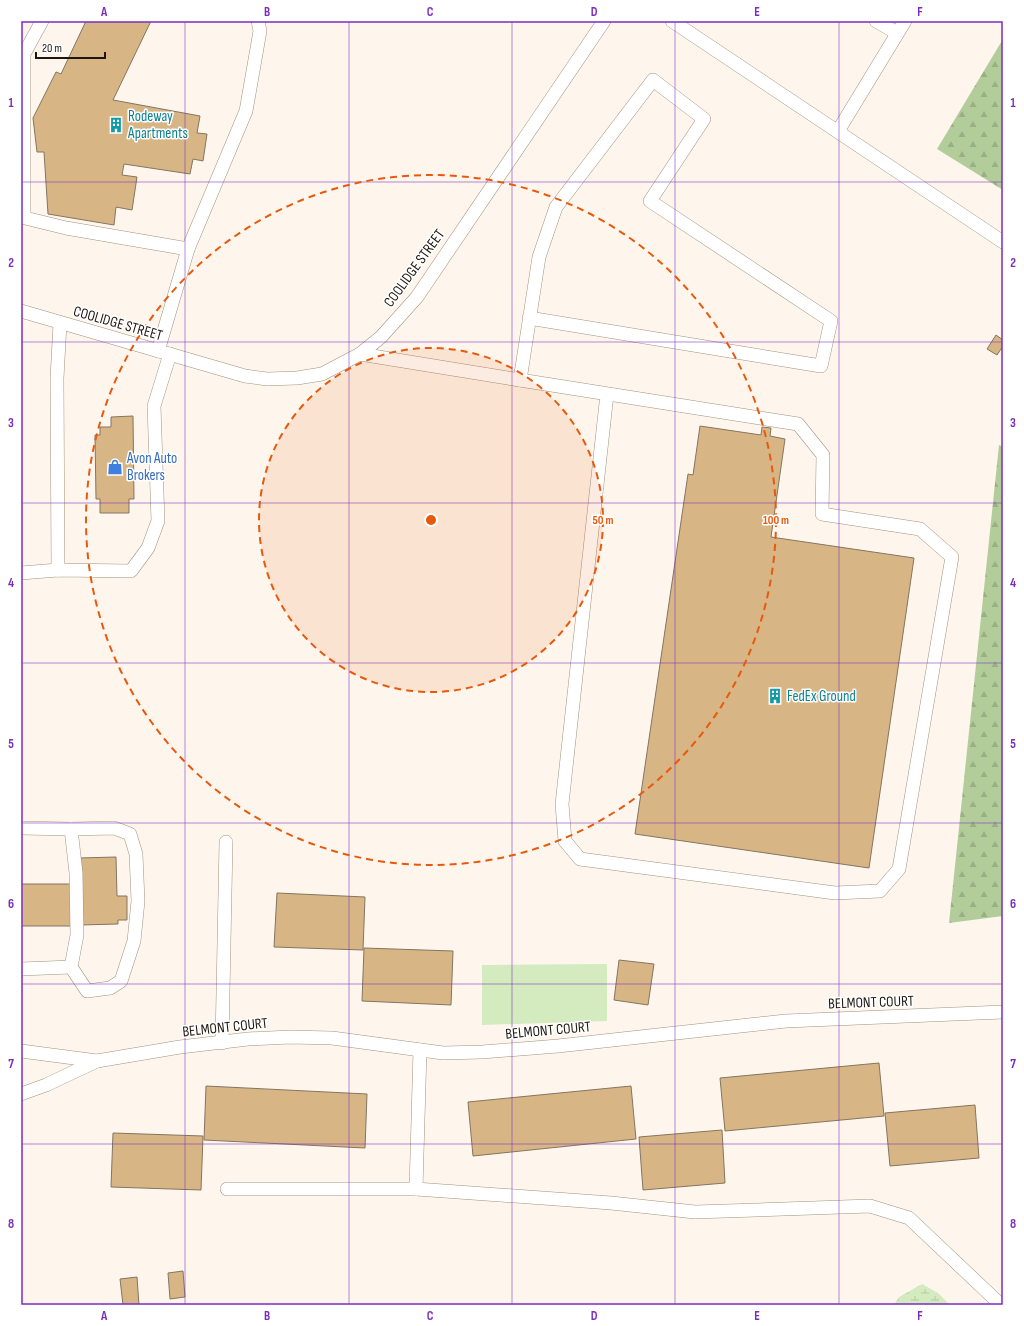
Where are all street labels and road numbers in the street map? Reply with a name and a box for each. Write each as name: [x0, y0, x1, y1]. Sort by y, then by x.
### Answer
street label: COOLIDGE STREET: [380, 226, 449, 311]
street label: COOLIDGE STREET: [71, 302, 165, 345]
street label: BELMONT COURT: [828, 992, 914, 1013]
street label: BELMONT COURT: [181, 1014, 269, 1041]
street label: BELMONT COURT: [505, 1017, 592, 1044]

